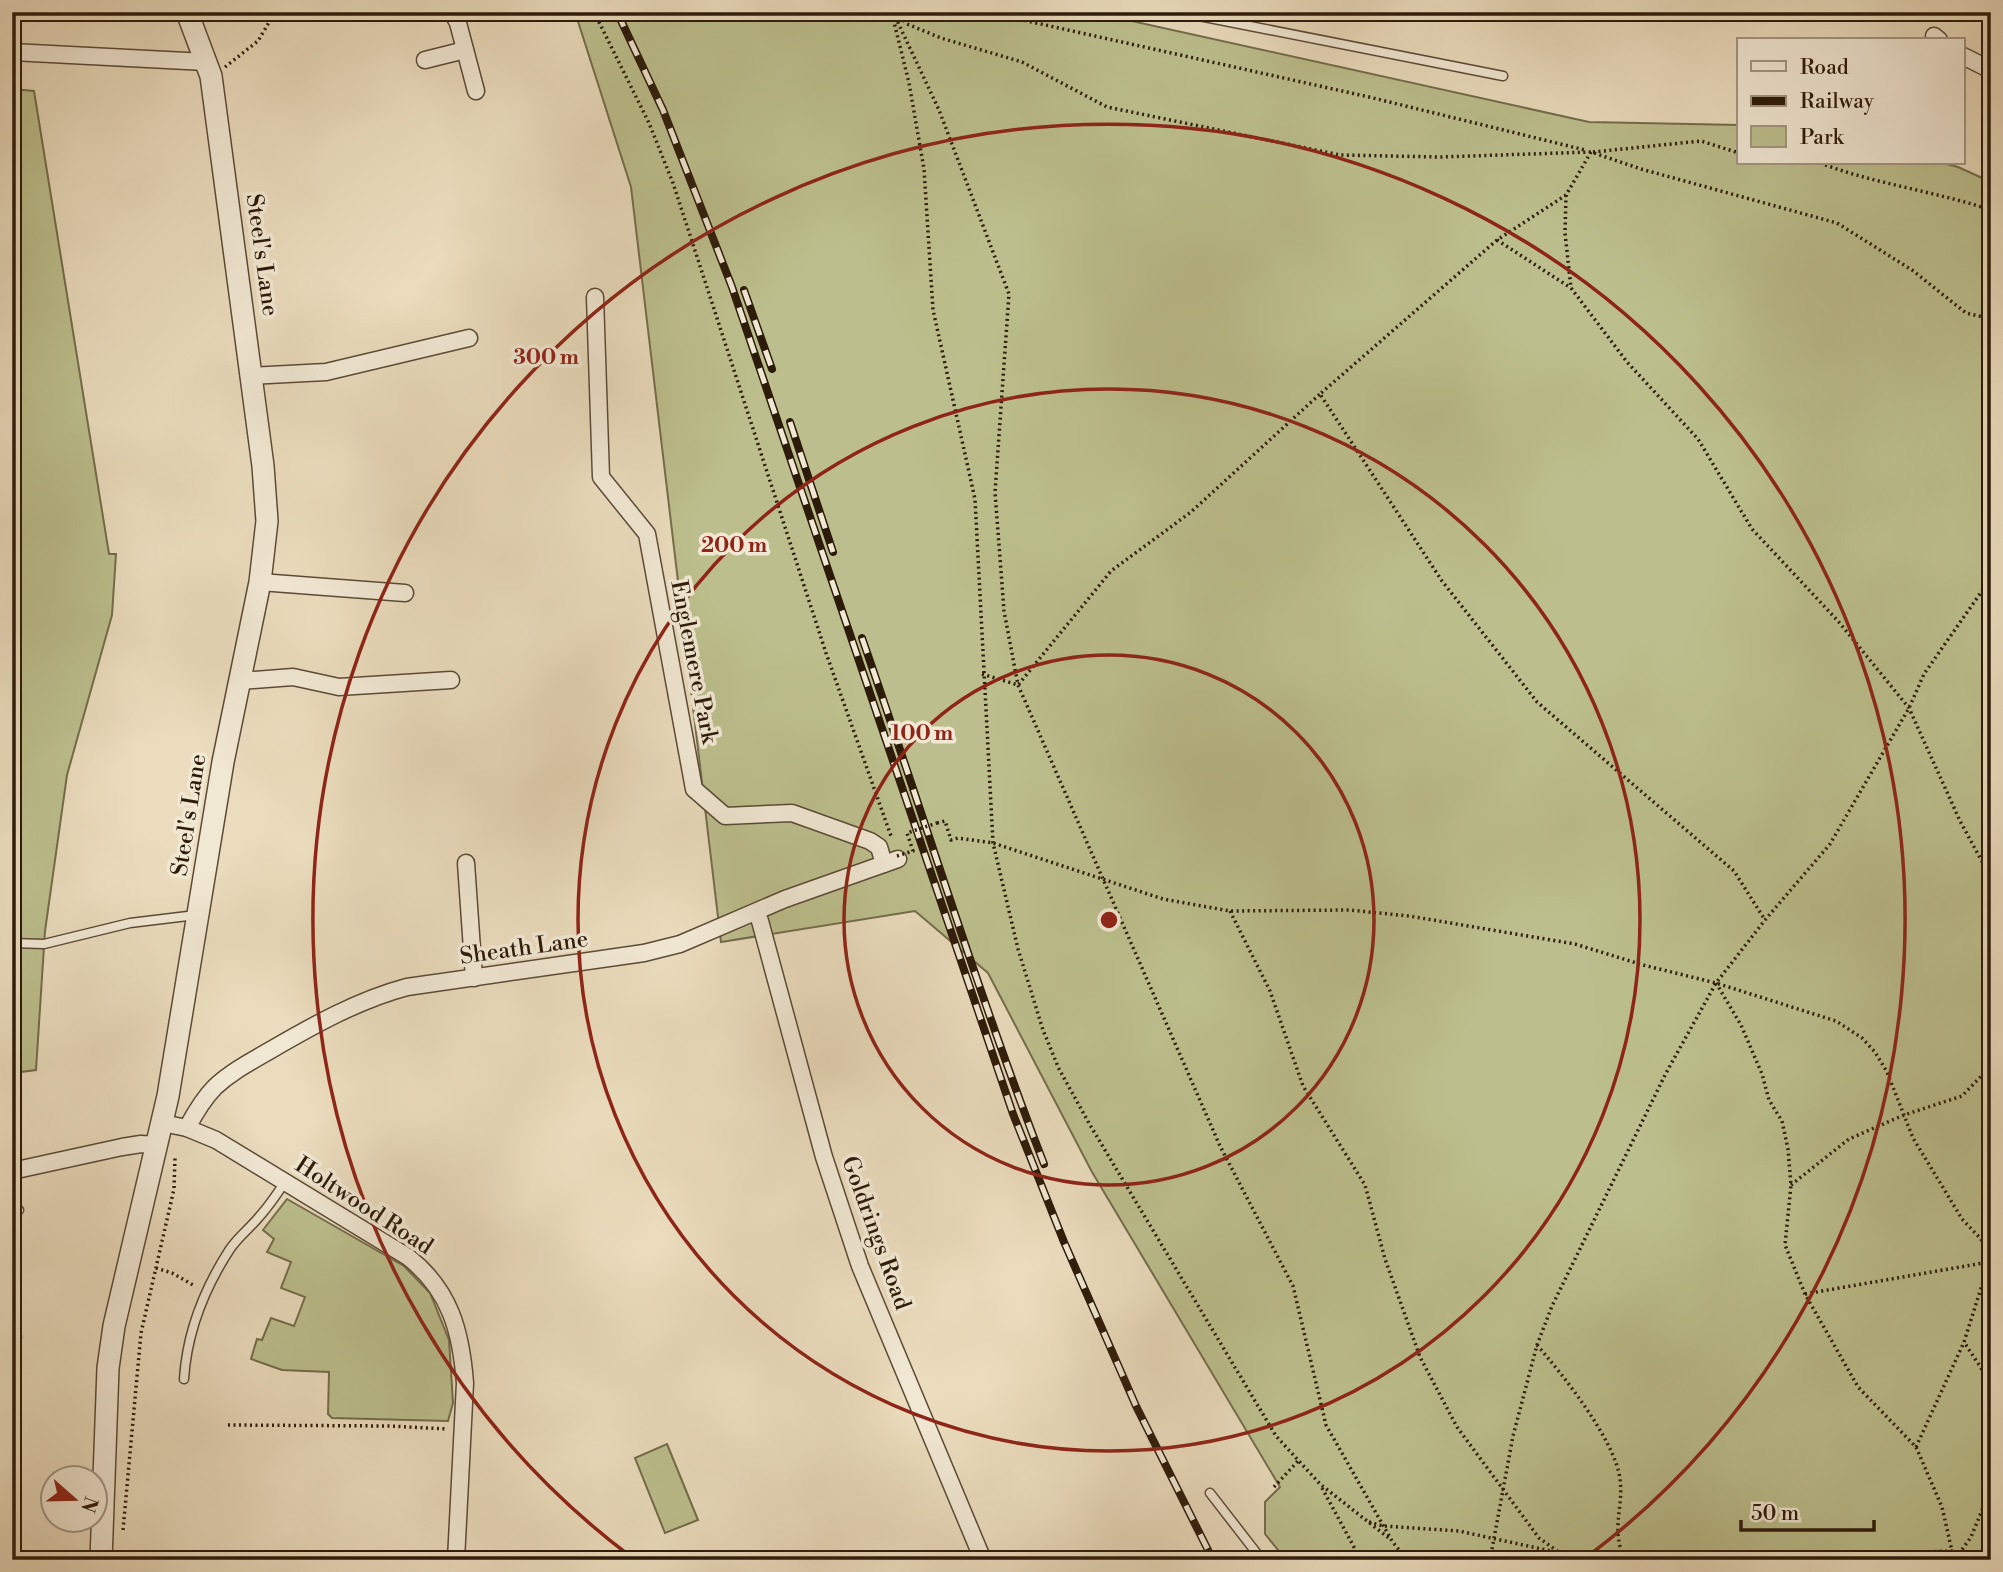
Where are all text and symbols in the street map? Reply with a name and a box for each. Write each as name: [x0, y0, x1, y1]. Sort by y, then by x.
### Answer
legend: [1737, 38, 1965, 164]
text: Road: [1800, 55, 1849, 81]
text: Railway: [1800, 89, 1875, 115]
text: Park: [1800, 125, 1845, 151]
street label: Steel's Lane: [240, 192, 284, 318]
text: 300 m: [513, 345, 579, 371]
text: 200 m: [701, 533, 767, 559]
street label: Englemere Park: [664, 578, 724, 747]
text: 100 m: [891, 721, 953, 747]
street label: Steel's Lane: [166, 752, 212, 878]
centre of rings: [1097, 908, 1121, 932]
street label: Sheath Lane: [458, 925, 590, 971]
street label: Holtwood Road: [290, 1151, 438, 1261]
street label: Goldrings Road: [835, 1152, 917, 1314]
north arrow: [38, 1464, 108, 1534]
scale bar: [1741, 1488, 1874, 1532]
text: N: [75, 1493, 103, 1516]
text: 50 m: [1751, 1501, 1799, 1527]

